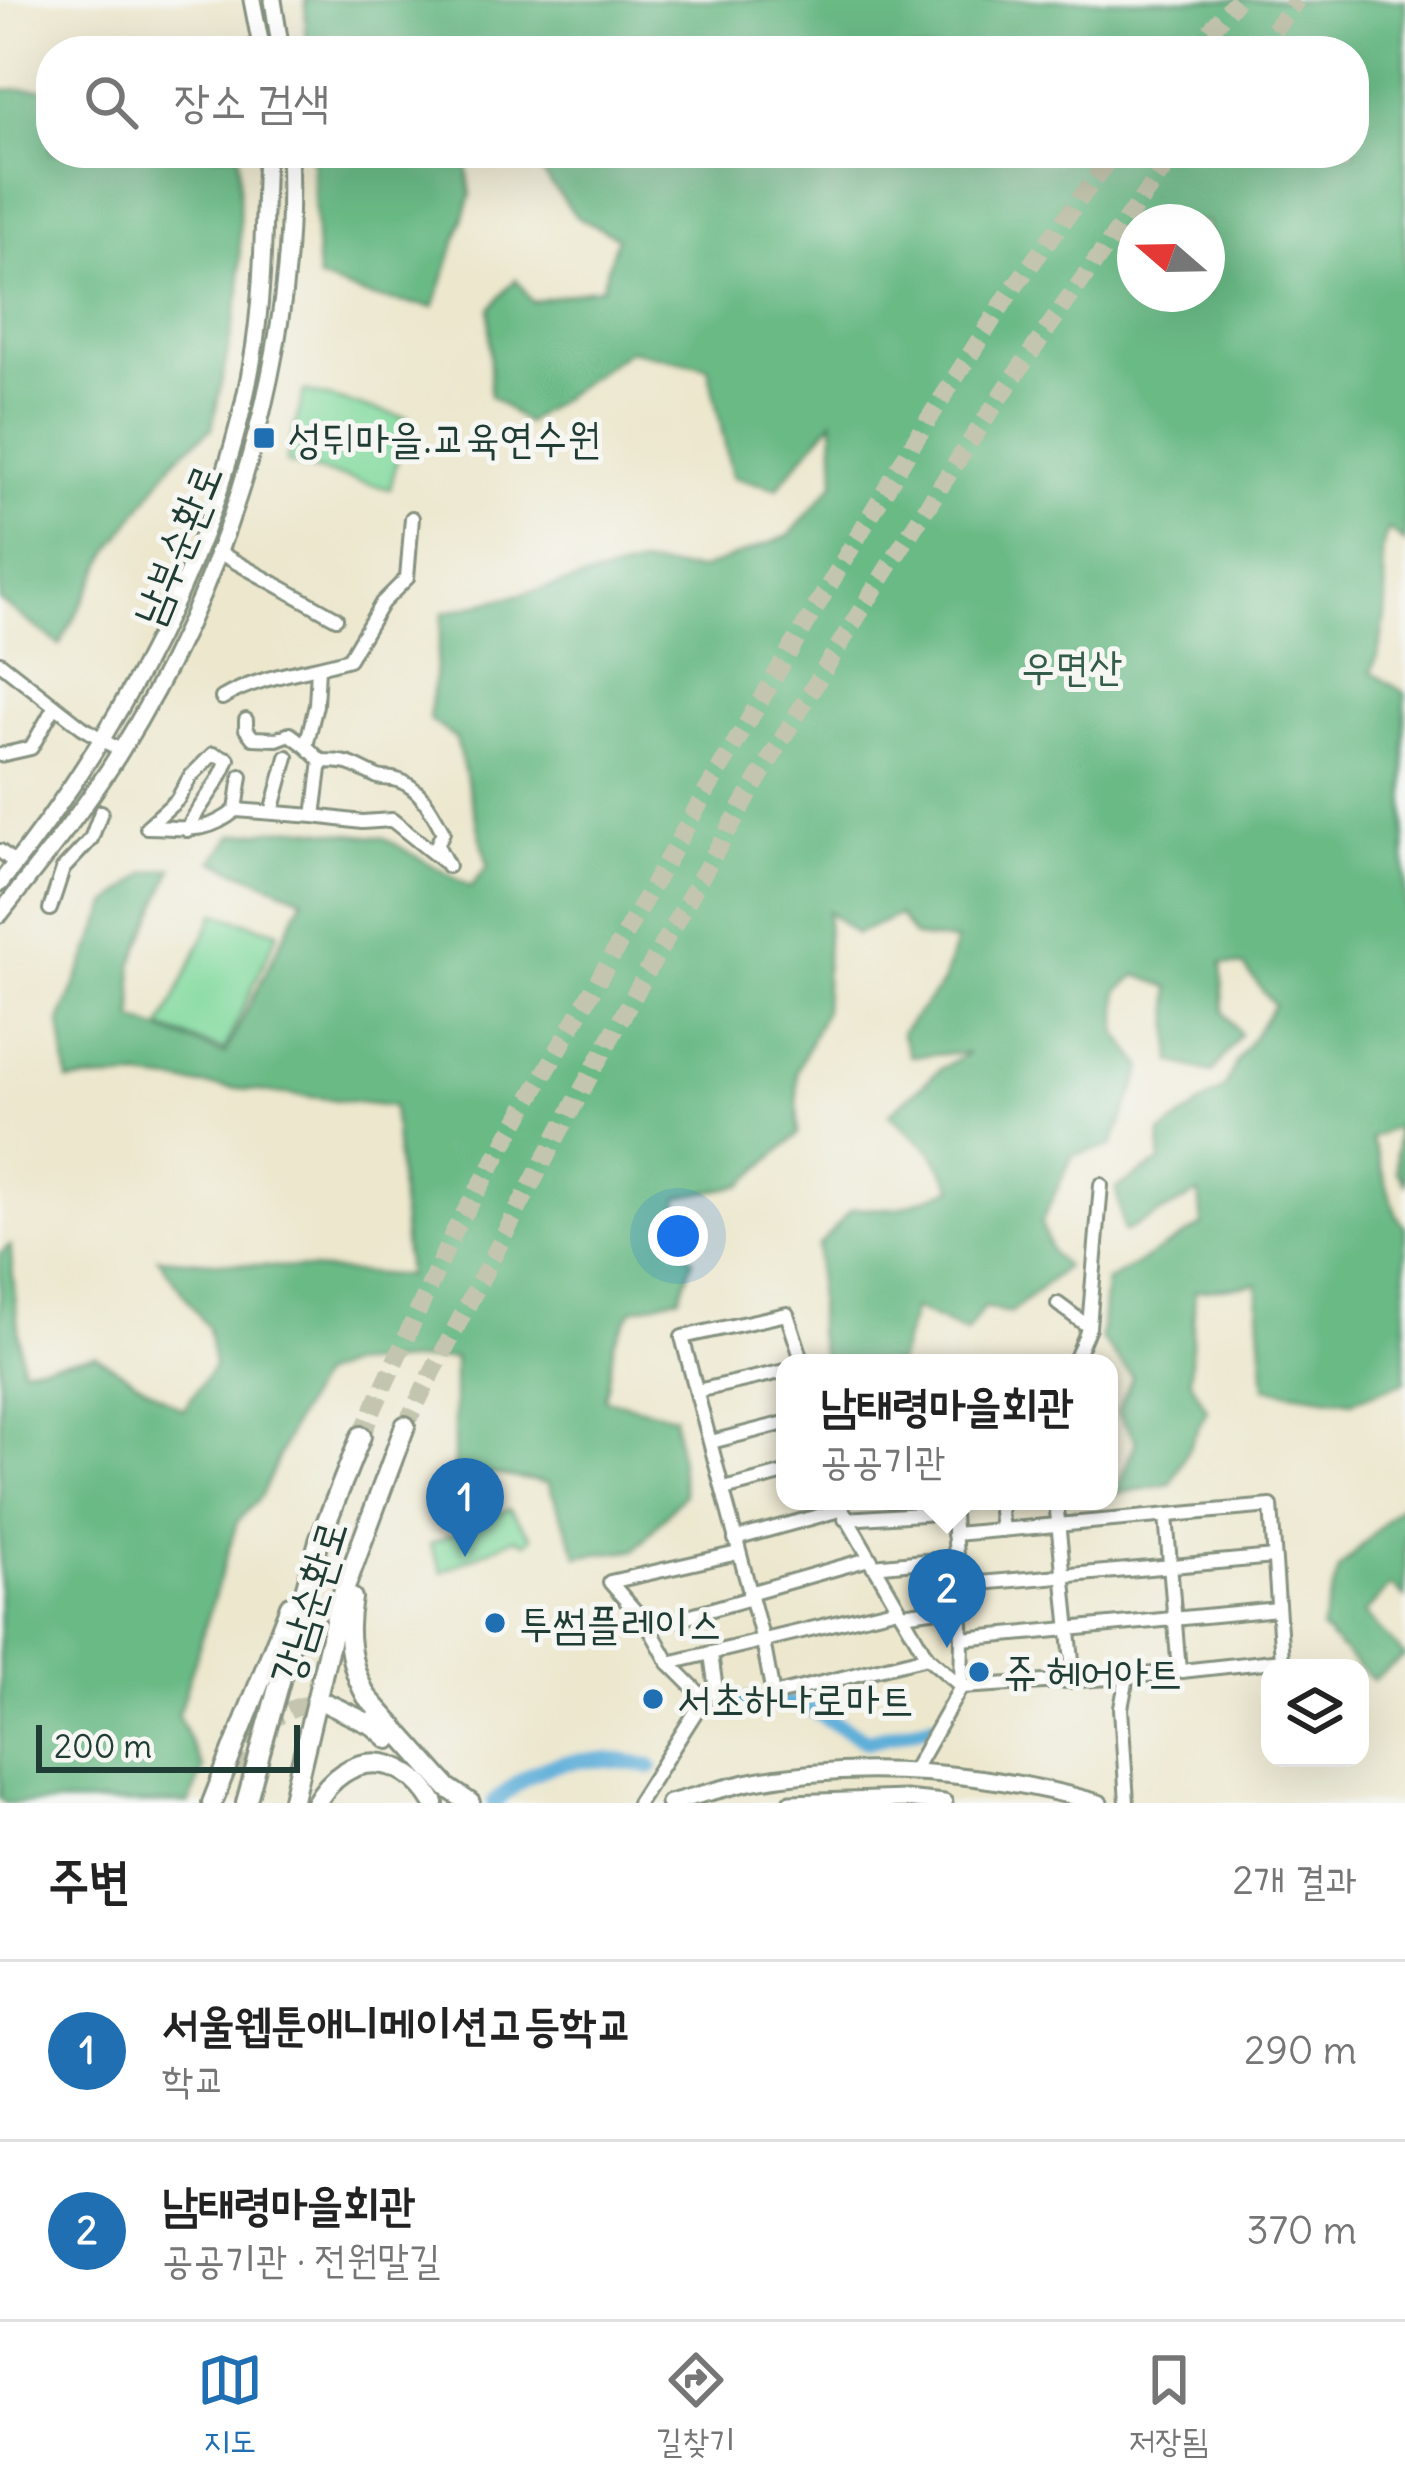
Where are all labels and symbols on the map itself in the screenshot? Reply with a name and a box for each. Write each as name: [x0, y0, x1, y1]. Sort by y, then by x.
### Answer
north arrow: [1117, 204, 1225, 312]
place label: 성뒤마을.교육연수원: [288, 412, 601, 464]
marker: 성뒤마을.교육연수원: [251, 425, 277, 451]
street label: 남부순환로: [121, 456, 233, 632]
park label: 우면산: [1021, 640, 1123, 692]
your location: [648, 1206, 708, 1266]
pin: 1: [426, 1458, 504, 1557]
street label: 강남순환로: [258, 1514, 358, 1690]
pin: 2: [908, 1549, 986, 1648]
place label: 투썸플레이스: [519, 1597, 722, 1649]
marker: 투썸플레이스: [482, 1610, 508, 1636]
place label: 쥬 헤어아트: [1003, 1646, 1182, 1698]
marker: 쥬 헤어아트: [966, 1659, 992, 1685]
place label: 서초하나로마트: [677, 1673, 914, 1725]
marker: 서초하나로마트: [640, 1686, 666, 1712]
scale bar: [36, 1719, 300, 1772]

